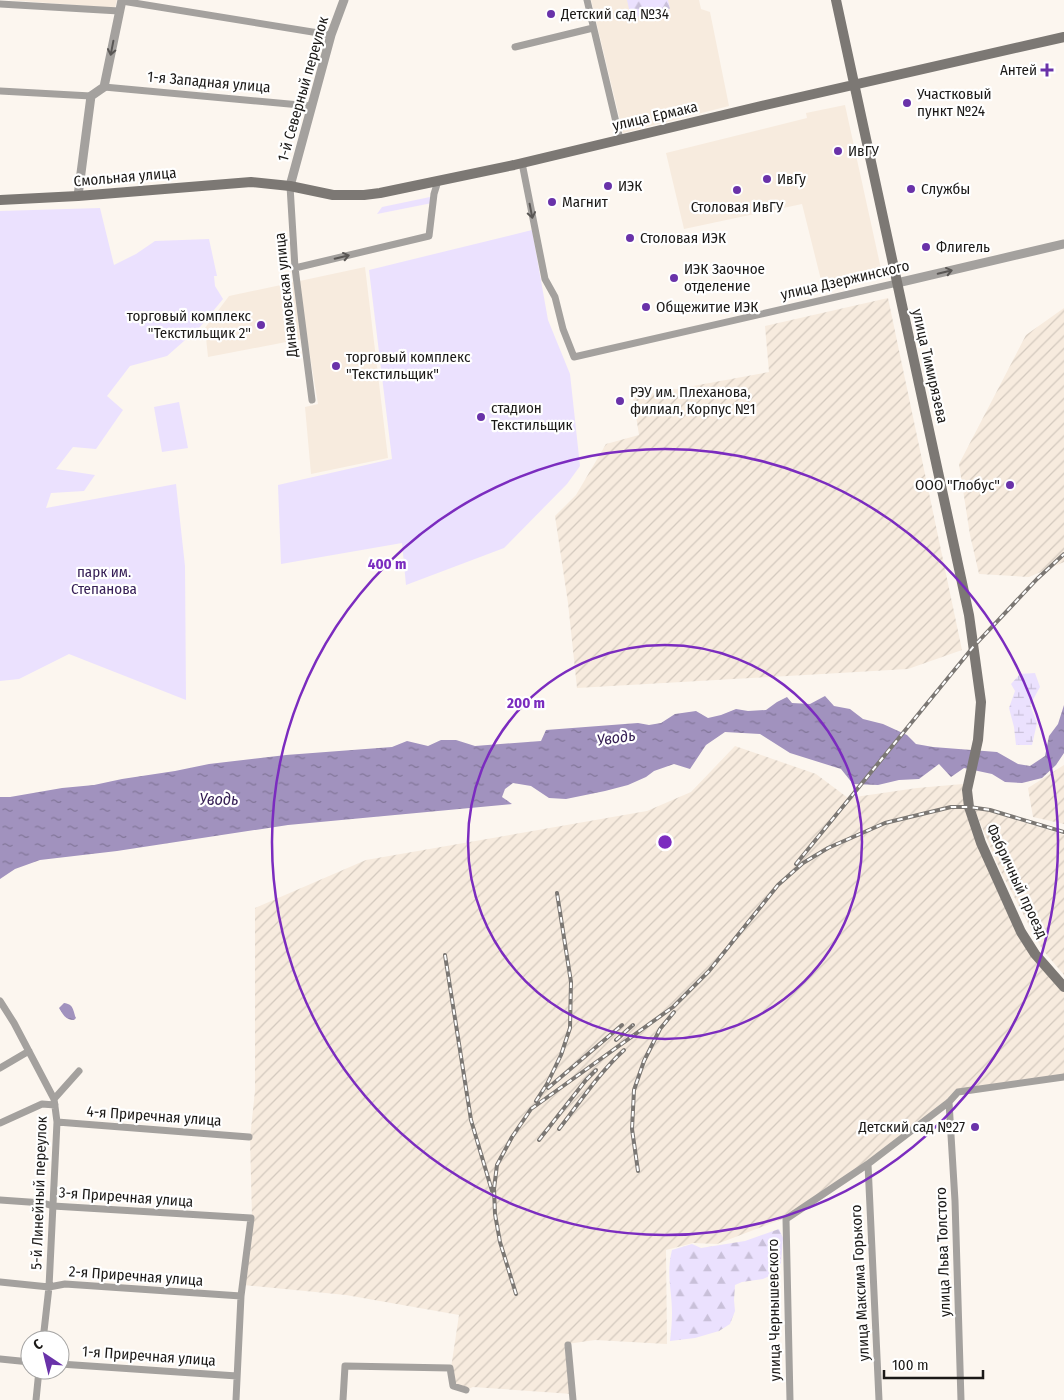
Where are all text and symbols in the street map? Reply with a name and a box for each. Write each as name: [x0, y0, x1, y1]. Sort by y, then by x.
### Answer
place label: Детский сад №34: [560, 5, 669, 23]
marker: Детский сад №34: [545, 8, 557, 20]
street label: 1-й Северный переулок: [274, 14, 332, 164]
one-way arrow: [107, 39, 116, 55]
place label: Антей: [1000, 61, 1037, 79]
marker: Антей: [1041, 64, 1053, 76]
street label: 1-я Западная улица: [147, 68, 271, 96]
place label: Участковый пункт №24: [916, 85, 992, 120]
street label: улица Ермака: [611, 97, 699, 135]
marker: Участковый пункт №24: [901, 97, 913, 109]
place label: ИвГУ: [848, 142, 880, 160]
marker: ИвГУ: [832, 145, 844, 157]
street label: Смольная улица: [73, 164, 177, 190]
place label: ИвГу: [777, 170, 806, 188]
marker: ИвГу: [761, 173, 773, 185]
place label: ИЭК: [618, 177, 642, 195]
marker: ИЭК: [602, 180, 614, 192]
place label: Службы: [921, 180, 970, 198]
marker: Службы: [905, 183, 917, 195]
marker: Столовая ИвГУ: [731, 184, 743, 196]
place label: Магнит: [562, 193, 609, 211]
marker: Магнит: [546, 196, 558, 208]
place label: Столовая ИвГУ: [691, 198, 784, 216]
one-way arrow: [527, 202, 536, 218]
place label: Столовая ИЭК: [640, 229, 726, 247]
street label: Динамовская улица: [270, 232, 302, 359]
marker: Столовая ИЭК: [624, 232, 636, 244]
place label: Флигель: [936, 238, 990, 256]
marker: Флигель: [920, 241, 932, 253]
one-way arrow: [333, 252, 349, 261]
street label: улица Дзержинского: [779, 256, 911, 304]
place label: ИЭК Заочное отделение: [684, 260, 765, 295]
one-way arrow: [936, 267, 952, 276]
marker: ИЭК Заочное отделение: [668, 272, 680, 284]
place label: Общежитие ИЭК: [656, 298, 758, 316]
marker: Общежитие ИЭК: [640, 301, 652, 313]
place label: торговый комплекс "Текстильщик 2": [127, 307, 252, 342]
street label: улица Тимирязева: [908, 307, 952, 425]
marker: торговый комплекс "Текстильщик 2": [255, 319, 267, 331]
place label: торговый комплекс "Текстильщик": [346, 348, 471, 383]
marker: торговый комплекс "Текстильщик": [330, 360, 342, 372]
place label: РЭУ им. Плеханова, филиал, Корпус №1: [630, 383, 756, 418]
marker: РЭУ им. Плеханова, филиал, Корпус №1: [614, 395, 626, 407]
place label: стадион Текстильщик: [491, 399, 573, 434]
marker: стадион Текстильщик: [475, 411, 487, 423]
place label: ООО "Глобус": [915, 476, 1000, 494]
marker: ООО "Глобус": [1004, 479, 1016, 491]
text: 400 m: [368, 555, 406, 573]
park label: парк им. Степанова: [71, 563, 137, 598]
text: 200 m: [506, 694, 545, 712]
water label: Уводь: [596, 725, 637, 750]
water label: Уводь: [200, 790, 238, 809]
street label: Фабричный проезд: [983, 821, 1051, 941]
centre of rings: [656, 833, 674, 851]
street label: 4-я Приречная улица: [86, 1102, 222, 1130]
street label: 5-й Линейный переулок: [27, 1116, 51, 1270]
place label: Детский сад №27: [857, 1118, 965, 1136]
marker: Детский сад №27: [969, 1121, 981, 1133]
street label: 3-я Приречная улица: [58, 1183, 194, 1211]
street label: улица Льва Толстого: [932, 1187, 954, 1317]
street label: улица Максима Горького: [847, 1204, 873, 1362]
street label: улица Чернышевского: [764, 1238, 784, 1382]
street label: 2-я Приречная улица: [68, 1262, 204, 1290]
north arrow: [20, 1330, 70, 1380]
text: С: [30, 1335, 46, 1354]
street label: 1-я Приречная улица: [82, 1342, 216, 1370]
scale bar: [884, 1348, 983, 1380]
text: 100 m: [892, 1356, 929, 1374]

